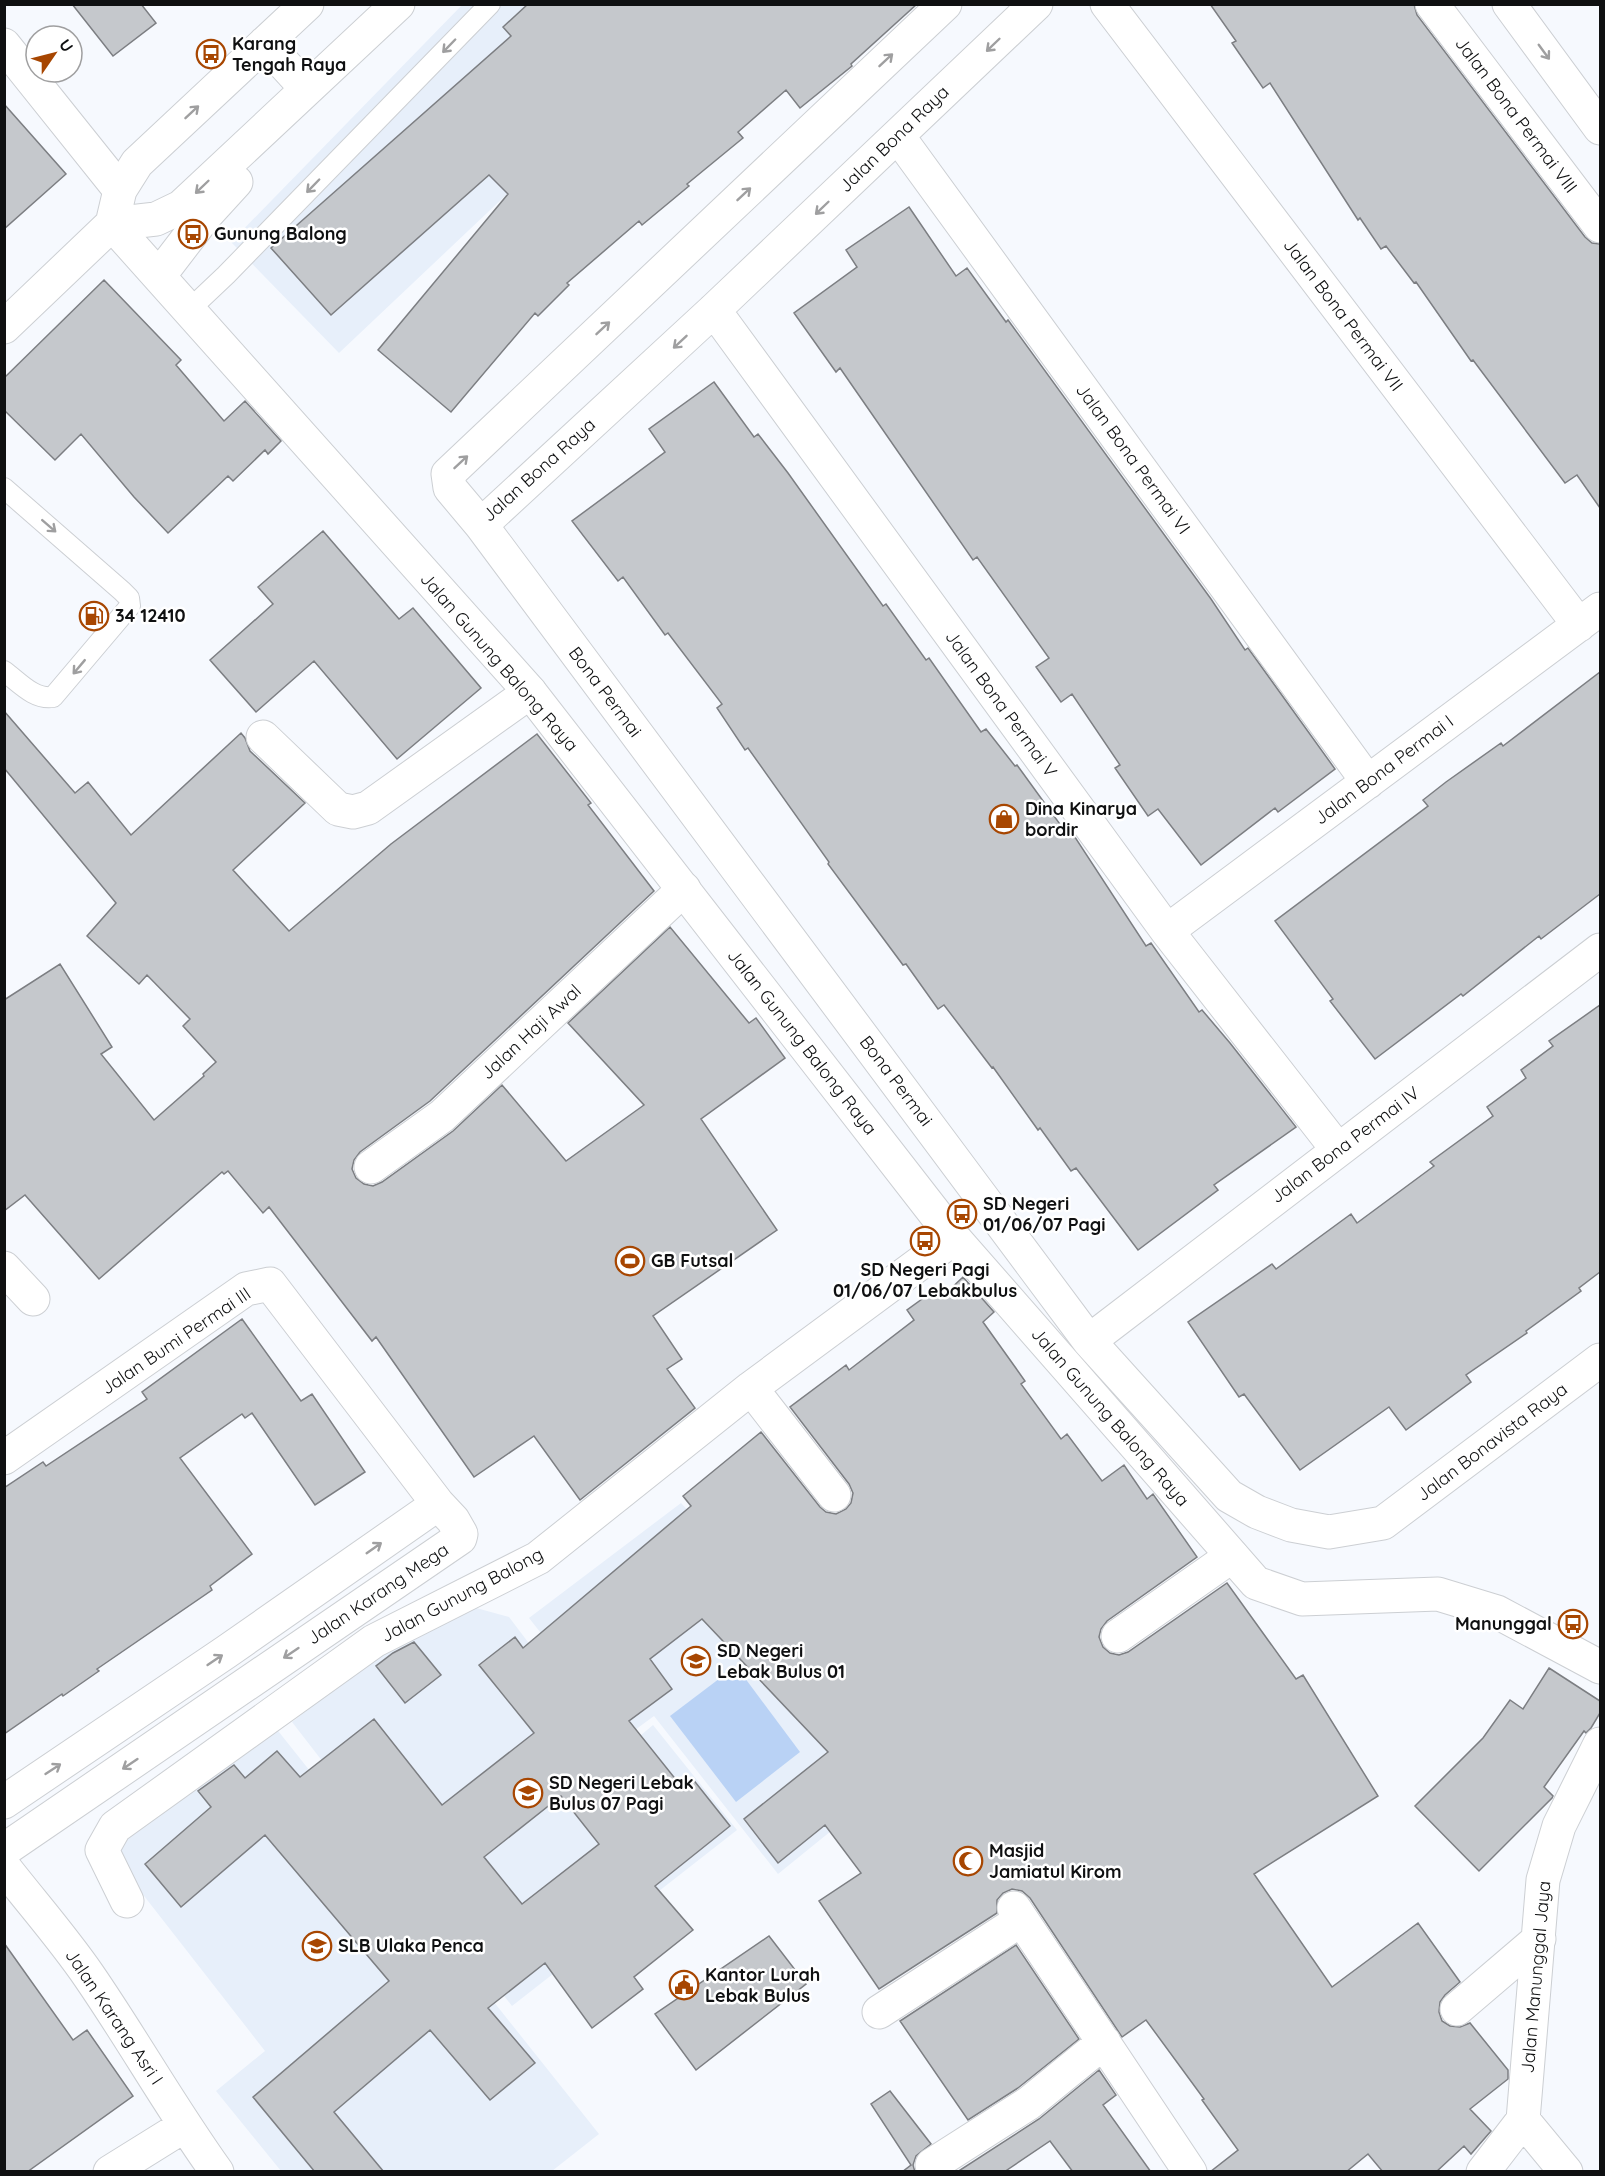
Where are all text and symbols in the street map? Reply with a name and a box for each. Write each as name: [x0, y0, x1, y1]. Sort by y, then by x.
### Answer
north arrow: [24, 24, 84, 84]
place label: Karang Tengah Raya: [232, 32, 346, 76]
street label: Jalan Bona Permai VIII: [1450, 32, 1583, 197]
text: U: [55, 35, 78, 56]
bus stop icon: Karang Tengah Raya: [195, 38, 227, 70]
one-way arrow: [986, 38, 1001, 52]
one-way arrow: [442, 39, 456, 54]
one-way arrow: [1538, 43, 1550, 59]
one-way arrow: [878, 53, 893, 67]
street label: Jalan Bona Raya: [834, 80, 954, 197]
one-way arrow: [184, 105, 199, 119]
one-way arrow: [305, 178, 320, 193]
one-way arrow: [194, 180, 209, 195]
one-way arrow: [737, 187, 752, 201]
one-way arrow: [814, 201, 829, 215]
bus stop icon: Gunung Balong: [177, 218, 209, 250]
place label: Gunung Balong: [214, 222, 347, 245]
street label: Jalan Bona Permai VII: [1279, 234, 1408, 396]
one-way arrow: [595, 321, 610, 335]
one-way arrow: [672, 335, 687, 349]
street label: Jalan Bona Permai VI: [1071, 379, 1196, 539]
street label: Jalan Bona Raya: [477, 413, 600, 527]
one-way arrow: [453, 455, 468, 469]
one-way arrow: [40, 519, 56, 533]
street label: Jalan Gunung Balong Raya: [415, 567, 583, 756]
fuel station icon: 34 12410: [78, 600, 110, 632]
place label: 34 12410: [115, 604, 186, 627]
street label: Jalan Bona Permai V: [940, 626, 1062, 782]
street label: Bona Permai: [564, 642, 647, 742]
one-way arrow: [72, 659, 86, 674]
street label: Jalan Bona Permai I: [1309, 710, 1458, 830]
place label: Dina Kinarya bordir: [1025, 797, 1137, 841]
shop icon: Dina Kinarya bordir: [988, 803, 1020, 835]
street label: Jalan Gunung Balong Raya: [723, 944, 882, 1139]
street label: Jalan Haji Awal: [476, 979, 586, 1084]
street label: Bona Permai: [855, 1031, 938, 1131]
street label: Jalan Bona Permai IV: [1266, 1081, 1424, 1208]
place label: SD Negeri 01/06/07 Pagi: [983, 1192, 1106, 1236]
bus stop icon: SD Negeri 01/06/07 Pagi: [946, 1198, 978, 1230]
bus stop icon: SD Negeri Pagi 01/06/07 Lebakbulus: [909, 1225, 941, 1257]
sports icon: GB Futsal: [614, 1245, 646, 1277]
place label: GB Futsal: [651, 1249, 733, 1272]
place label: SD Negeri Pagi 01/06/07 Lebakbulus: [833, 1258, 1017, 1302]
street label: Jalan Bumi Permai III: [96, 1282, 255, 1399]
street label: Jalan Gunung Balong Raya: [1026, 1322, 1194, 1511]
street label: Jalan Bonavista Raya: [1412, 1377, 1572, 1506]
street label: Jalan Karang Mega: [303, 1538, 453, 1649]
one-way arrow: [366, 1542, 382, 1554]
street label: Jalan Gunung Balong: [377, 1542, 547, 1647]
bus stop icon: Manunggal: [1557, 1608, 1589, 1640]
place label: Manunggal: [1455, 1612, 1552, 1635]
place label: SD Negeri Lebak Bulus 01: [717, 1639, 845, 1683]
school or university icon: SD Negeri Lebak Bulus 01: [680, 1645, 712, 1677]
one-way arrow: [284, 1647, 300, 1659]
one-way arrow: [206, 1654, 222, 1666]
one-way arrow: [123, 1758, 139, 1770]
one-way arrow: [45, 1763, 62, 1776]
place label: SD Negeri Lebak Bulus 07 Pagi: [549, 1771, 694, 1815]
school or university icon: SD Negeri Lebak Bulus 07 Pagi: [512, 1777, 544, 1809]
place label: Masjid Jamiatul Kirom: [989, 1839, 1122, 1883]
mosque icon: Masjid Jamiatul Kirom: [952, 1845, 984, 1877]
street label: Jalan Manunggal Jaya: [1516, 1880, 1555, 2074]
school or university icon: SLB Ulaka Penca: [301, 1930, 333, 1962]
place label: SLB Ulaka Penca: [338, 1934, 484, 1957]
street label: Jalan Karang Asri I: [60, 1944, 168, 2089]
place label: Kantor Lurah Lebak Bulus: [705, 1963, 820, 2007]
public building icon: Kantor Lurah Lebak Bulus: [668, 1969, 700, 2001]

